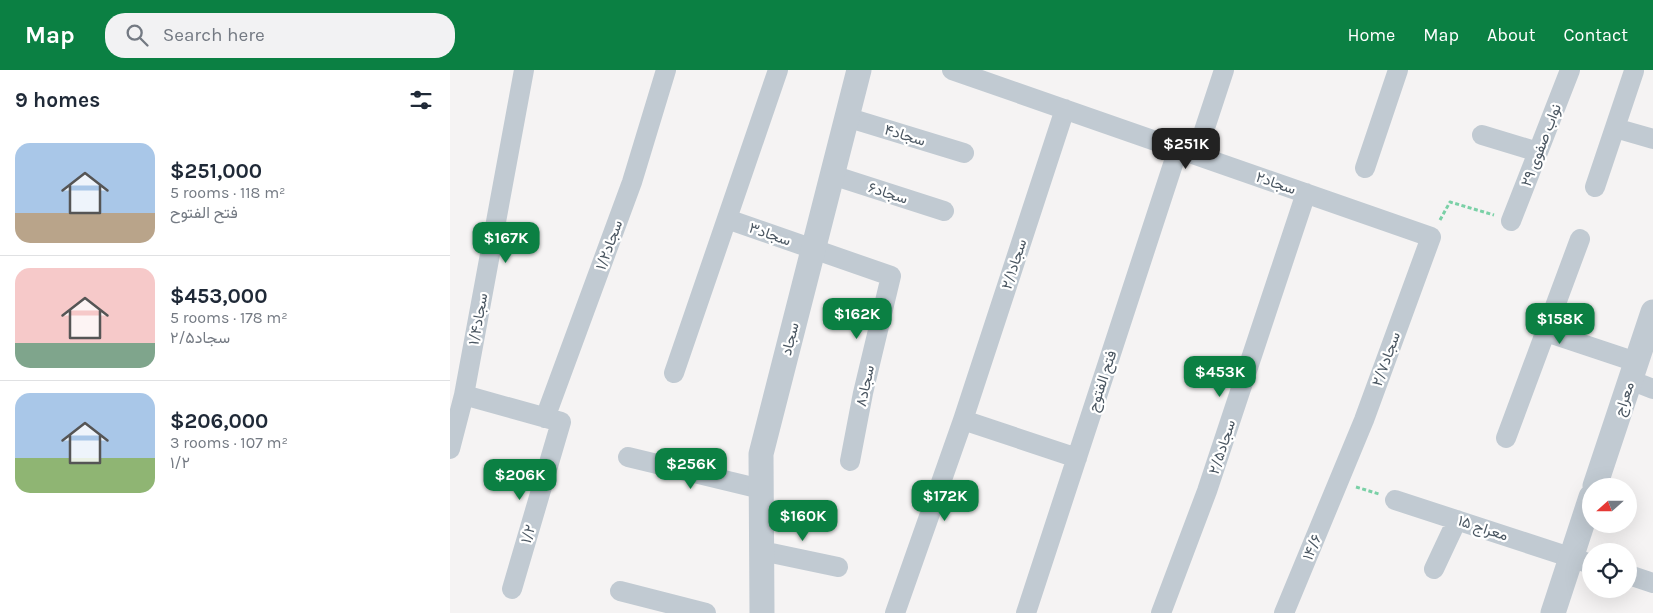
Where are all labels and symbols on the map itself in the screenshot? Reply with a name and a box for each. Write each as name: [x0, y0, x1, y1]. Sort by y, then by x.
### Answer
street label: نواب صفوی ۲۹: [1517, 101, 1566, 189]
street label: ۴سجاد: [882, 120, 928, 150]
pin: $251K: [1151, 128, 1221, 170]
street label: ۲سجاد: [1254, 168, 1298, 198]
street label: ۶سجاد: [866, 178, 910, 208]
street label: ۱/۲سجاد: [592, 217, 626, 272]
street label: ۳سجاد: [747, 218, 793, 250]
pin: $167K: [471, 222, 541, 264]
street label: ۲/۱سجاد: [997, 236, 1031, 291]
street label: ۱/۴سجاد: [465, 291, 491, 346]
pin: $162K: [822, 298, 892, 340]
pin: $158K: [1525, 302, 1595, 345]
street label: سجاد: [777, 321, 803, 357]
street label: سجاد۲/۷: [1368, 329, 1404, 389]
street label: فتح الفتوح: [1084, 348, 1122, 415]
pin: $453K: [1185, 356, 1255, 398]
street label: ۸سجاد: [852, 363, 878, 408]
street label: معراج: [1610, 380, 1640, 419]
street label: ۲/۵سجاد: [1205, 417, 1239, 477]
pin: $256K: [656, 448, 726, 490]
pin: $206K: [485, 458, 555, 501]
north arrow: [1582, 478, 1638, 532]
pin: $172K: [910, 480, 980, 522]
pin: $160K: [768, 500, 838, 542]
street label: معراج ۱۵: [1455, 511, 1510, 546]
street label: ۱/۲: [517, 522, 539, 545]
street label: ۱۴/۶: [1299, 531, 1325, 563]

